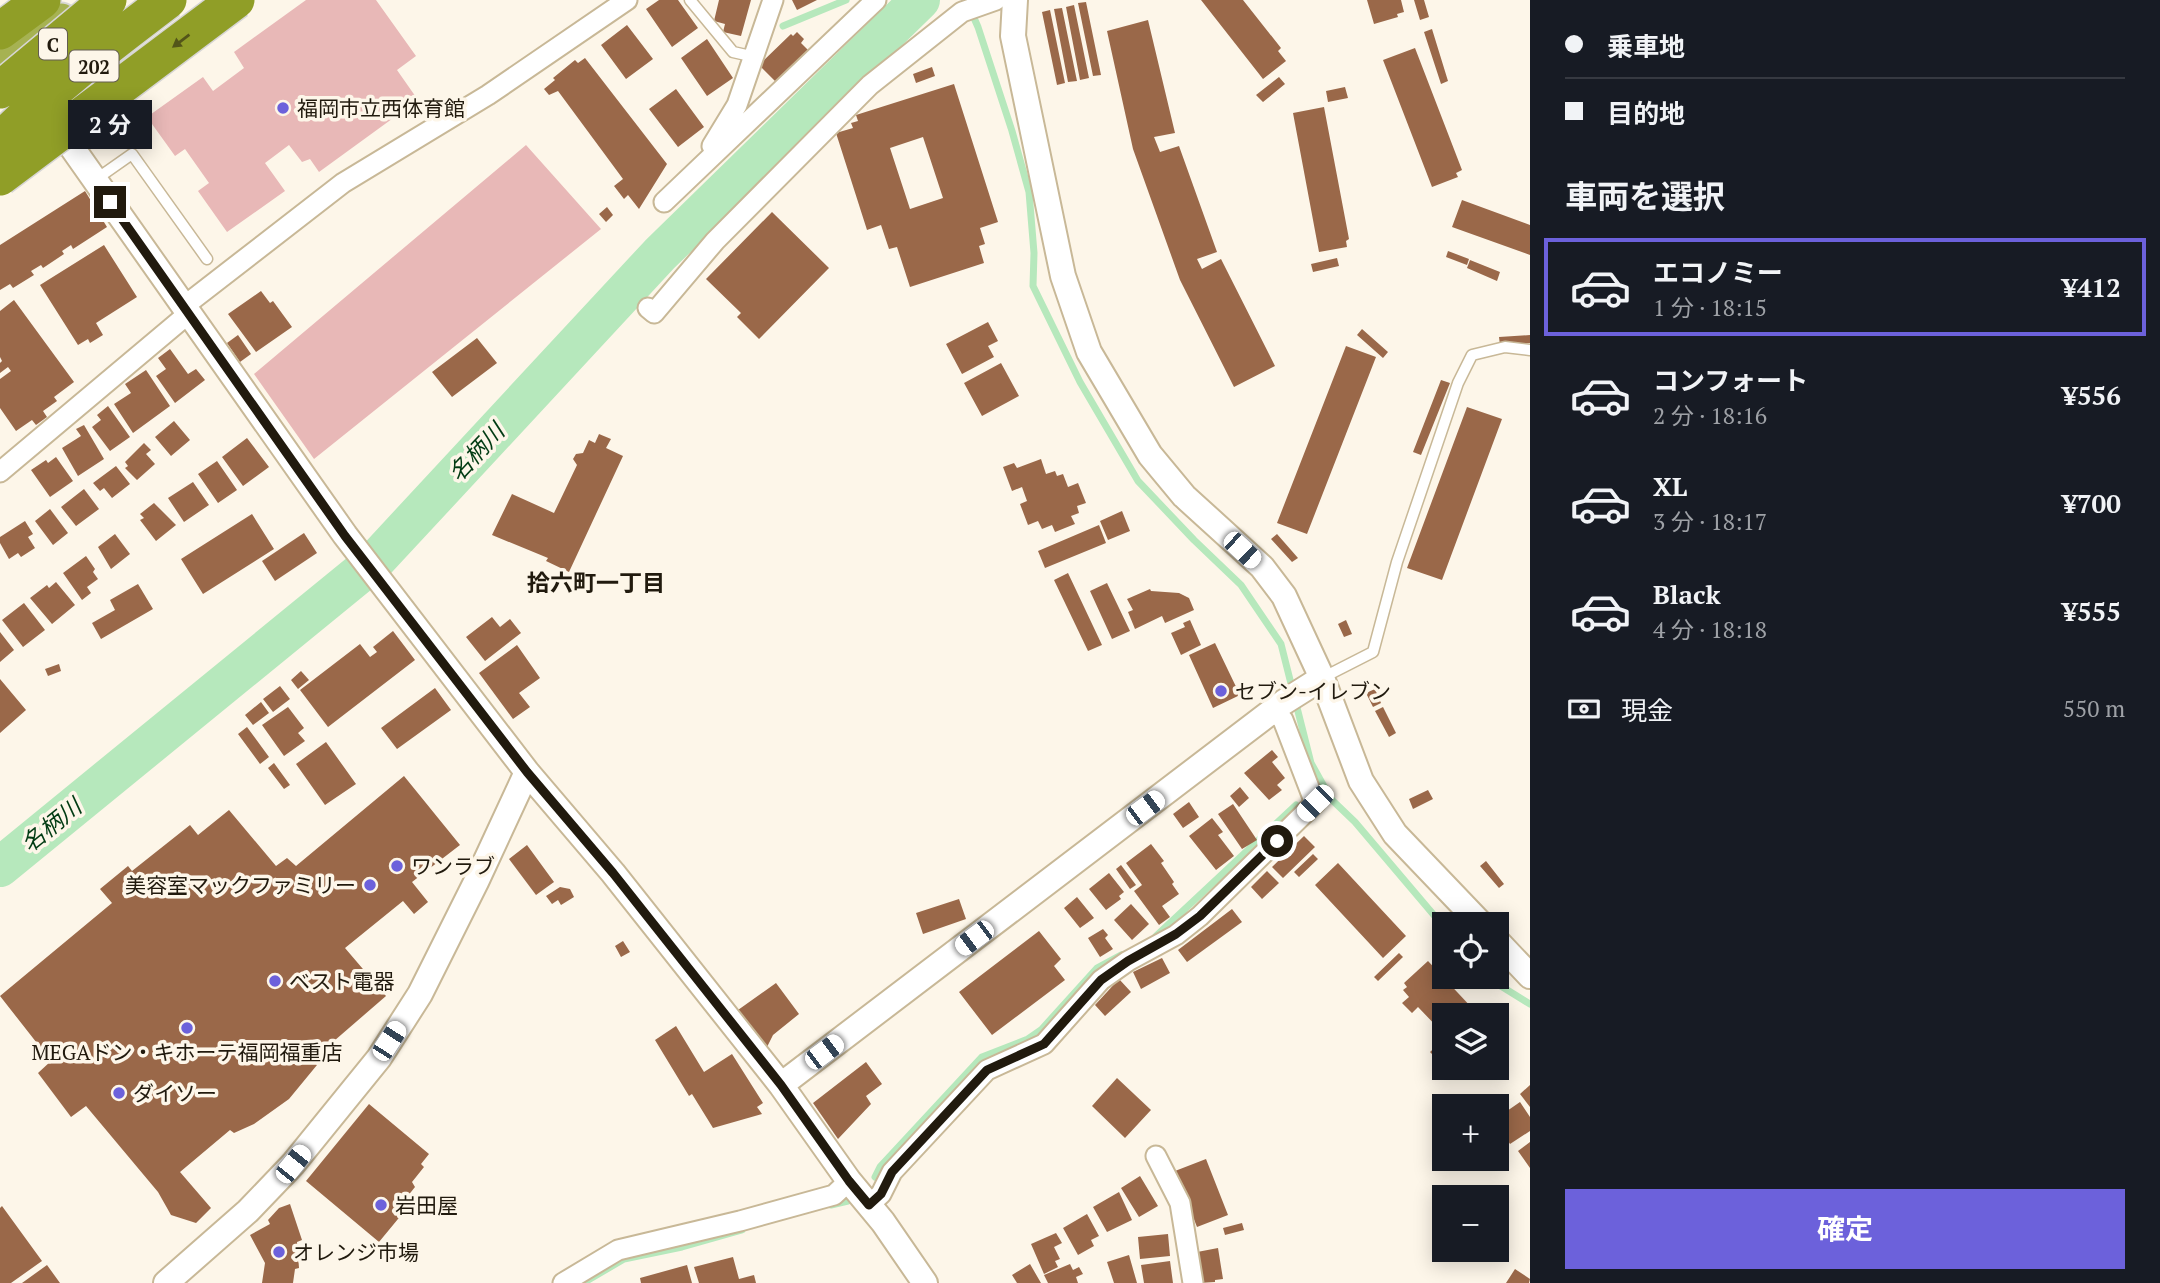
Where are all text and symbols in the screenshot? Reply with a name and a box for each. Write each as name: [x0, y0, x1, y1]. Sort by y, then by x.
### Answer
road number: C: [39, 28, 67, 60]
text: 乗車地: [1607, 29, 1685, 63]
one-way arrow: [172, 34, 190, 48]
road number: 202: [70, 50, 119, 82]
place label: 福岡市立西体育館: [297, 94, 465, 122]
text: 目的地: [1607, 96, 1685, 130]
callout: 2 分: [68, 100, 152, 150]
marker: 福岡市立西体育館: [275, 100, 291, 116]
text: 2 分: [89, 109, 131, 140]
text: 車両を選択: [1565, 175, 1725, 217]
route end: [94, 186, 126, 218]
text: エコノミー: [1653, 255, 1783, 289]
icon: car: [1569, 256, 1632, 319]
text: ¥412: [2062, 270, 2121, 304]
text: 1 分 · 18:15: [1653, 292, 1767, 323]
text: コンフォート: [1653, 363, 1808, 397]
icon: car: [1569, 364, 1632, 427]
text: ¥556: [2062, 378, 2121, 412]
text: 2 分 · 18:16: [1653, 400, 1767, 431]
water label: 名柄川: [441, 414, 513, 488]
text: XL: [1653, 469, 1687, 503]
icon: car: [1569, 472, 1632, 535]
text: ¥700: [2062, 486, 2121, 520]
text: 3 分 · 18:17: [1653, 506, 1767, 537]
car: [1220, 528, 1265, 572]
district label: 拾六町一丁目: [527, 567, 665, 598]
text: Black: [1653, 577, 1721, 611]
icon: car: [1569, 580, 1632, 643]
text: ¥555: [2062, 594, 2121, 628]
text: 4 分 · 18:18: [1653, 614, 1767, 645]
place label: セブン-イレブン: [1235, 677, 1391, 705]
marker: セブン-イレブン: [1213, 683, 1229, 699]
icon: cash: [1565, 690, 1603, 728]
text: 現金: [1621, 693, 1673, 727]
text: 550 m: [2063, 693, 2125, 724]
car: [1293, 781, 1338, 825]
car: [1122, 787, 1169, 829]
water label: 名柄川: [14, 789, 90, 859]
route start: [1261, 825, 1293, 857]
place label: ワンラブ: [411, 852, 495, 880]
marker: ワンラブ: [389, 858, 405, 874]
place label: 美容室マックファミリー: [125, 871, 356, 899]
marker: 美容室マックファミリー: [362, 877, 378, 893]
map controls: [1432, 912, 1509, 1262]
button: locate: [1432, 912, 1509, 989]
car: [951, 917, 998, 959]
place label: ベスト電器: [289, 967, 394, 995]
marker: ベスト電器: [267, 973, 283, 989]
button: layers: [1432, 1003, 1509, 1080]
car: [369, 1018, 410, 1064]
marker: MEGAドン・キホーテ福岡福重店: [179, 1020, 195, 1036]
car: [801, 1031, 848, 1073]
place label: MEGAドン・キホーテ福岡福重店: [31, 1038, 343, 1066]
place label: ダイソー: [133, 1079, 217, 1107]
marker: ダイソー: [111, 1085, 127, 1101]
button: +: [1432, 1094, 1509, 1171]
car: [272, 1141, 315, 1187]
button: −: [1432, 1185, 1509, 1262]
button: 確定: [1565, 1189, 2125, 1269]
place label: 岩田屋: [395, 1191, 458, 1219]
marker: 岩田屋: [373, 1197, 389, 1213]
place label: オレンジ市場: [293, 1238, 419, 1266]
marker: オレンジ市場: [271, 1244, 287, 1260]

